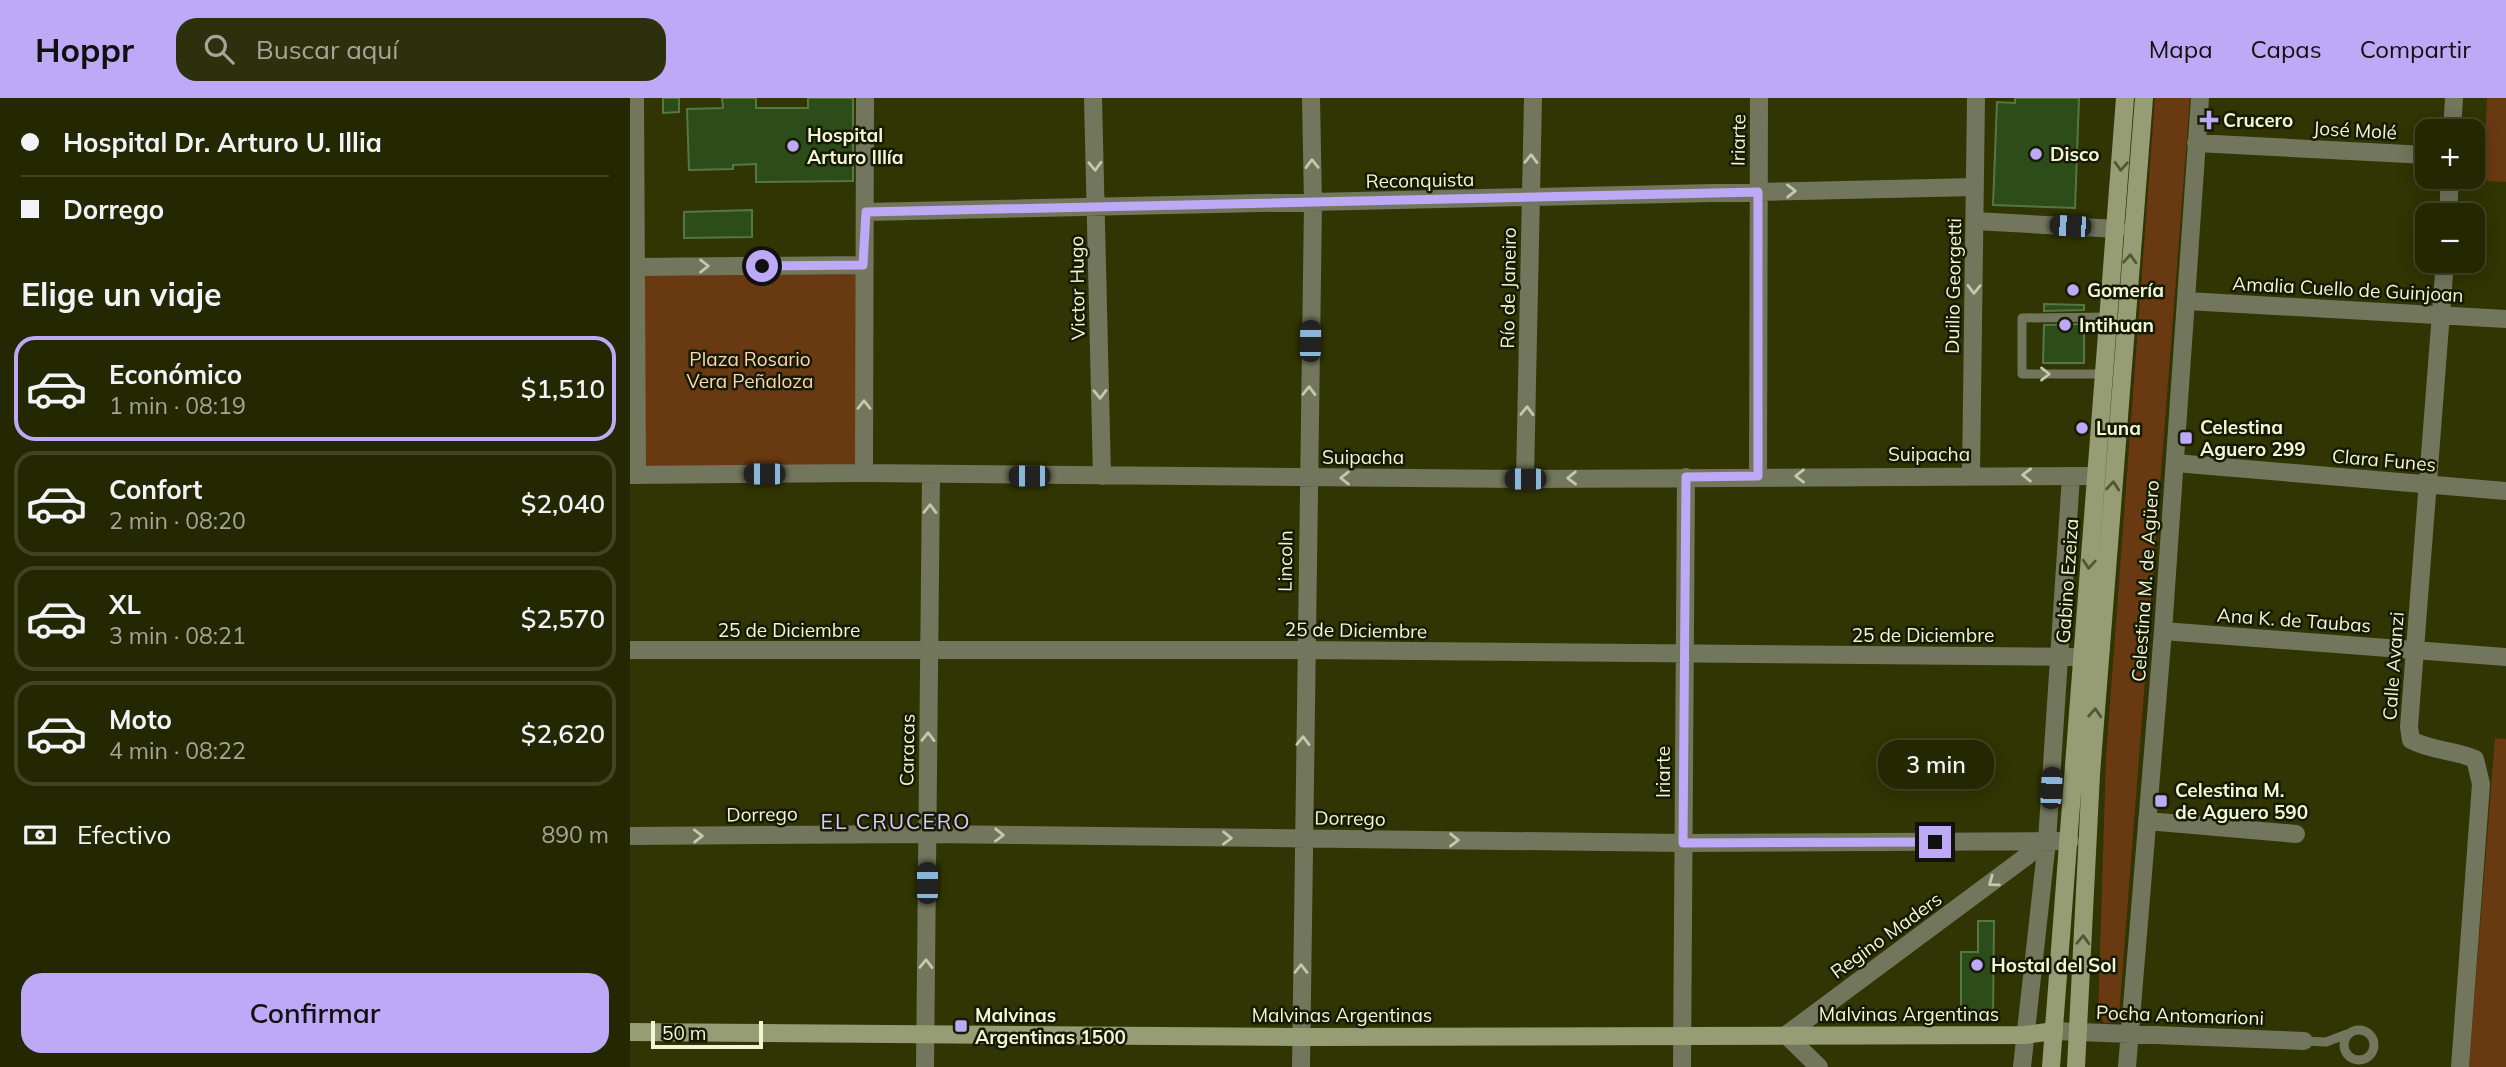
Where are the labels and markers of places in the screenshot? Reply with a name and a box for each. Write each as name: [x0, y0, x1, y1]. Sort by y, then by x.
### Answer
place label: Crucero: [2223, 108, 2293, 132]
marker: Crucero: [2201, 112, 2217, 128]
place label: Hospital Arturo Illía: [807, 123, 904, 169]
marker: Hospital Arturo Illía: [785, 138, 801, 154]
place label: Disco: [2050, 142, 2100, 166]
marker: Disco: [2028, 146, 2044, 162]
place label: Gomería: [2087, 278, 2164, 302]
marker: Gomería: [2065, 282, 2081, 298]
place label: Intihuan: [2079, 313, 2154, 337]
marker: Intihuan: [2057, 317, 2073, 333]
place label: Celestina Aguero 299: [2200, 415, 2306, 461]
place label: Luna: [2096, 416, 2141, 440]
marker: Luna: [2074, 420, 2090, 436]
marker: Celestina Aguero 299: [2178, 430, 2194, 446]
place label: Celestina M. de Aguero 590: [2175, 778, 2308, 824]
marker: Celestina M. de Aguero 590: [2153, 793, 2169, 809]
place label: Hostal del Sol: [1991, 953, 2116, 977]
marker: Hostal del Sol: [1969, 957, 1985, 973]
place label: Malvinas Argentinas 1500: [975, 1003, 1126, 1049]
marker: Malvinas Argentinas 1500: [953, 1018, 969, 1034]

